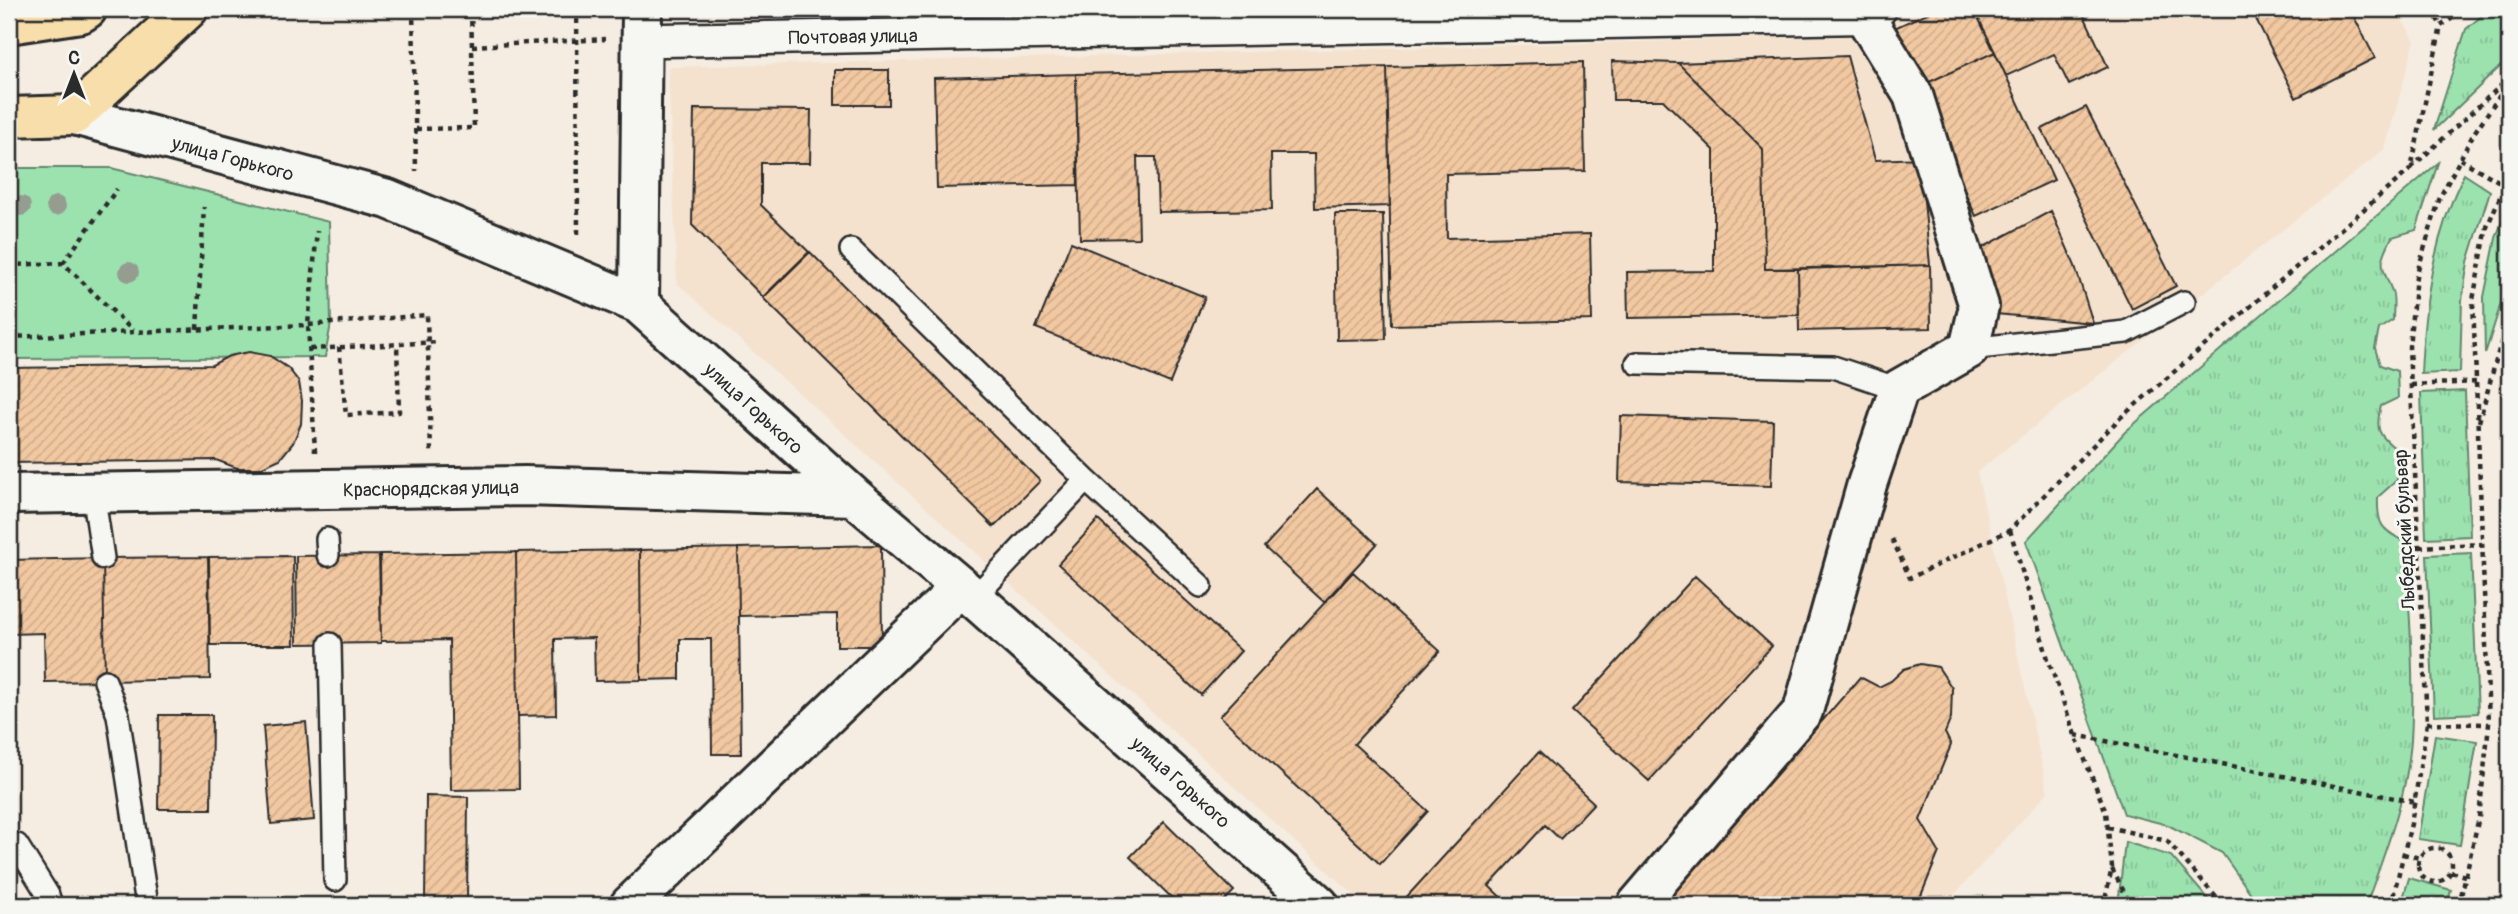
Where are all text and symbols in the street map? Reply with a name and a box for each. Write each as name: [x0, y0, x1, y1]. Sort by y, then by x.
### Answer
street label: Почтовая улица: [788, 24, 918, 50]
north arrow: [38, 38, 108, 108]
text: С: [68, 46, 80, 70]
street label: улица Горького: [168, 131, 296, 187]
street label: улица Горького: [698, 357, 808, 460]
street label: Лыбедский бульвар: [2389, 449, 2421, 612]
street label: Краснорядская улица: [343, 475, 519, 503]
street label: улица Горького: [1125, 731, 1235, 834]

